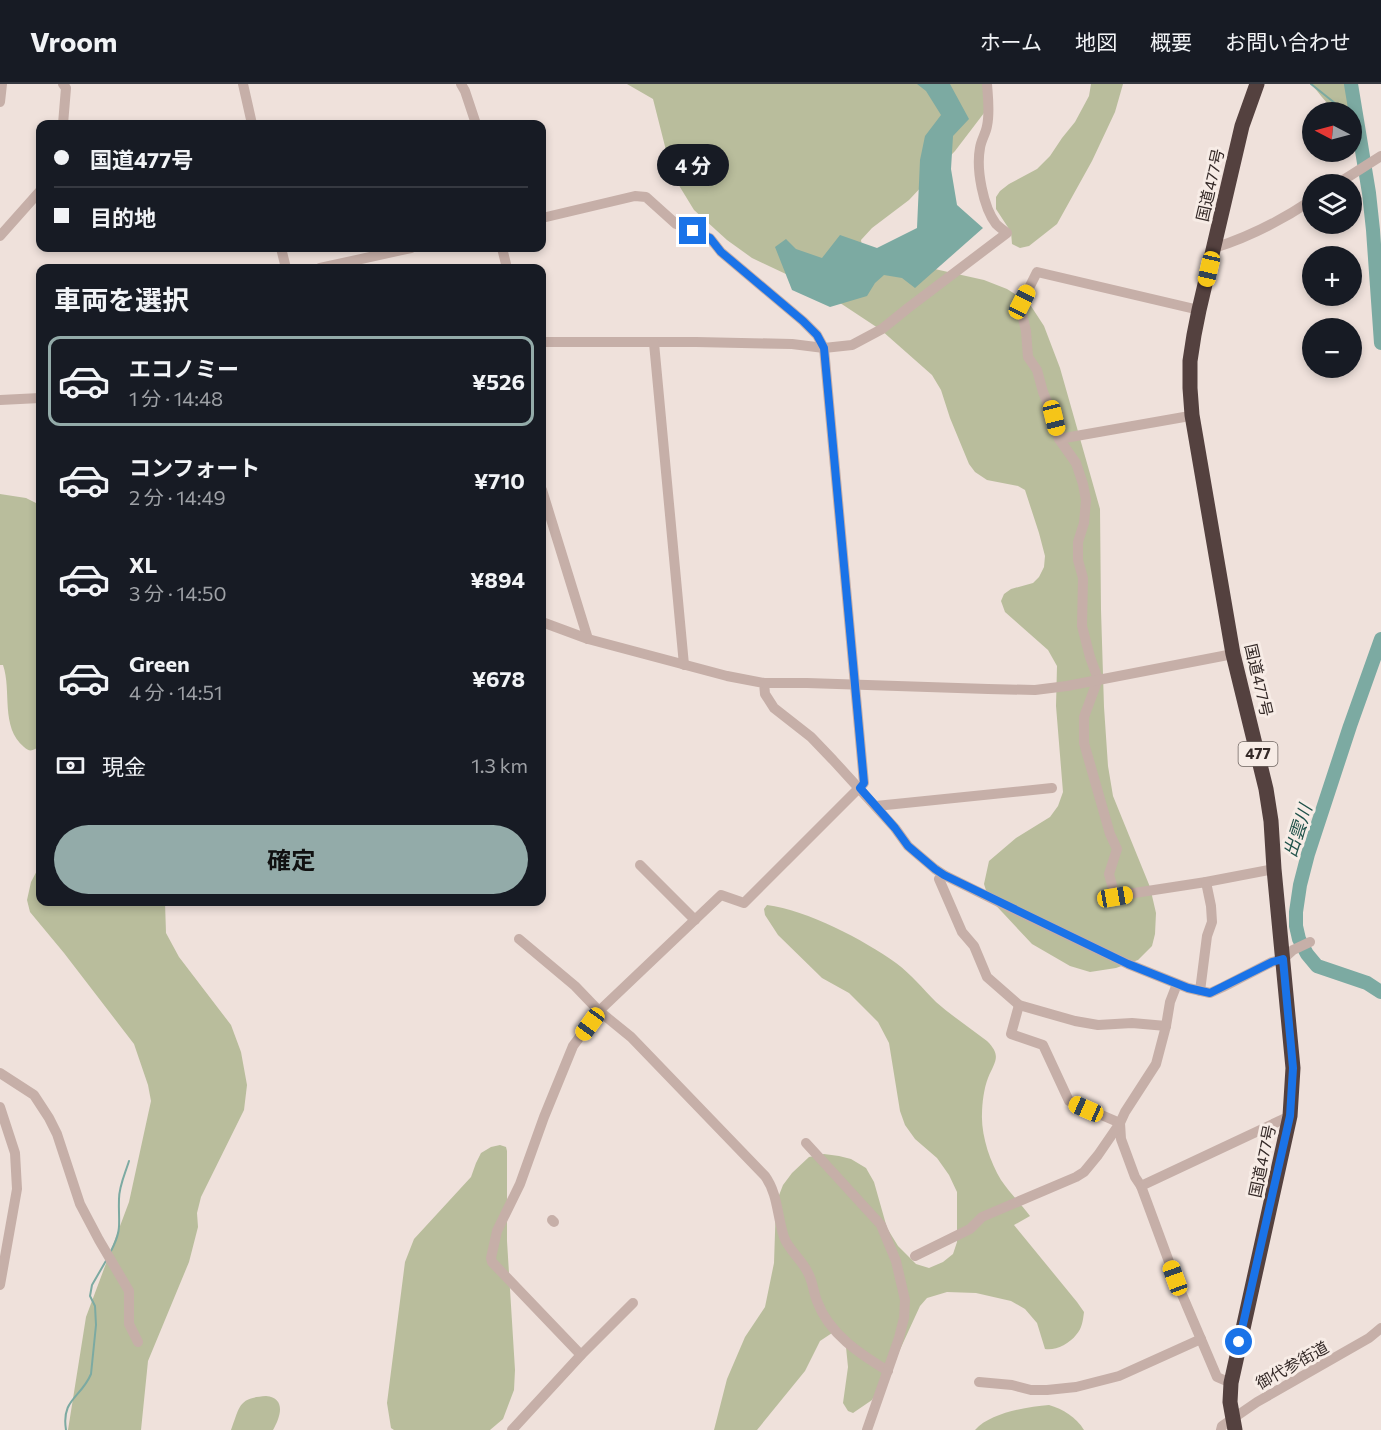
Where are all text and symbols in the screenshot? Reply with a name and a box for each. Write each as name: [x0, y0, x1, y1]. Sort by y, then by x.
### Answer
text: Vroom: [30, 24, 118, 58]
text: ホーム: [980, 29, 1042, 54]
text: 地図: [1075, 29, 1117, 54]
text: 概要: [1150, 29, 1192, 54]
text: お問い合わせ: [1225, 29, 1351, 54]
north arrow: [1302, 102, 1362, 162]
map controls: [1302, 102, 1362, 378]
callout: 4 分: [657, 144, 729, 186]
text: 国道477号: [90, 146, 193, 173]
street label: 国道477号: [1192, 147, 1227, 223]
text: 4 分: [675, 153, 711, 177]
button: layers: [1302, 174, 1362, 234]
text: 目的地: [90, 204, 156, 231]
route end: [679, 217, 706, 244]
button: +: [1302, 246, 1362, 306]
car: [1196, 249, 1222, 289]
car: [1006, 282, 1038, 322]
text: 車両を選択: [54, 283, 189, 316]
button: −: [1302, 318, 1362, 378]
icon: car: [57, 354, 111, 408]
text: エコノミー: [129, 355, 239, 382]
text: ¥526: [472, 368, 525, 395]
text: 1 分 · 14:48: [129, 386, 223, 410]
car: [1041, 398, 1067, 438]
icon: car: [57, 453, 111, 507]
text: コンフォート: [129, 454, 260, 481]
text: ¥710: [474, 467, 525, 494]
text: 2 分 · 14:49: [129, 485, 226, 509]
text: XL: [129, 551, 157, 578]
icon: car: [57, 552, 111, 606]
text: ¥894: [470, 566, 525, 593]
text: 3 分 · 14:50: [129, 581, 226, 605]
street label: 国道477号: [1242, 642, 1277, 718]
text: Green: [129, 650, 190, 677]
icon: car: [57, 651, 111, 705]
text: ¥678: [472, 665, 525, 692]
text: 4 分 · 14:51: [129, 680, 223, 704]
road number: 477: [1238, 742, 1278, 766]
icon: cash: [54, 749, 87, 782]
text: 現金: [102, 753, 146, 780]
text: 1.3 km: [471, 753, 528, 777]
water label: 出雲川: [1278, 800, 1316, 860]
button: 確定: [54, 825, 528, 894]
car: [1096, 885, 1134, 909]
car: [572, 1004, 608, 1044]
car: [1066, 1093, 1106, 1125]
street label: 国道477号: [1245, 1123, 1279, 1199]
car: [1160, 1258, 1190, 1298]
route start: [1225, 1328, 1252, 1355]
street label: 御代参街道: [1252, 1337, 1331, 1392]

